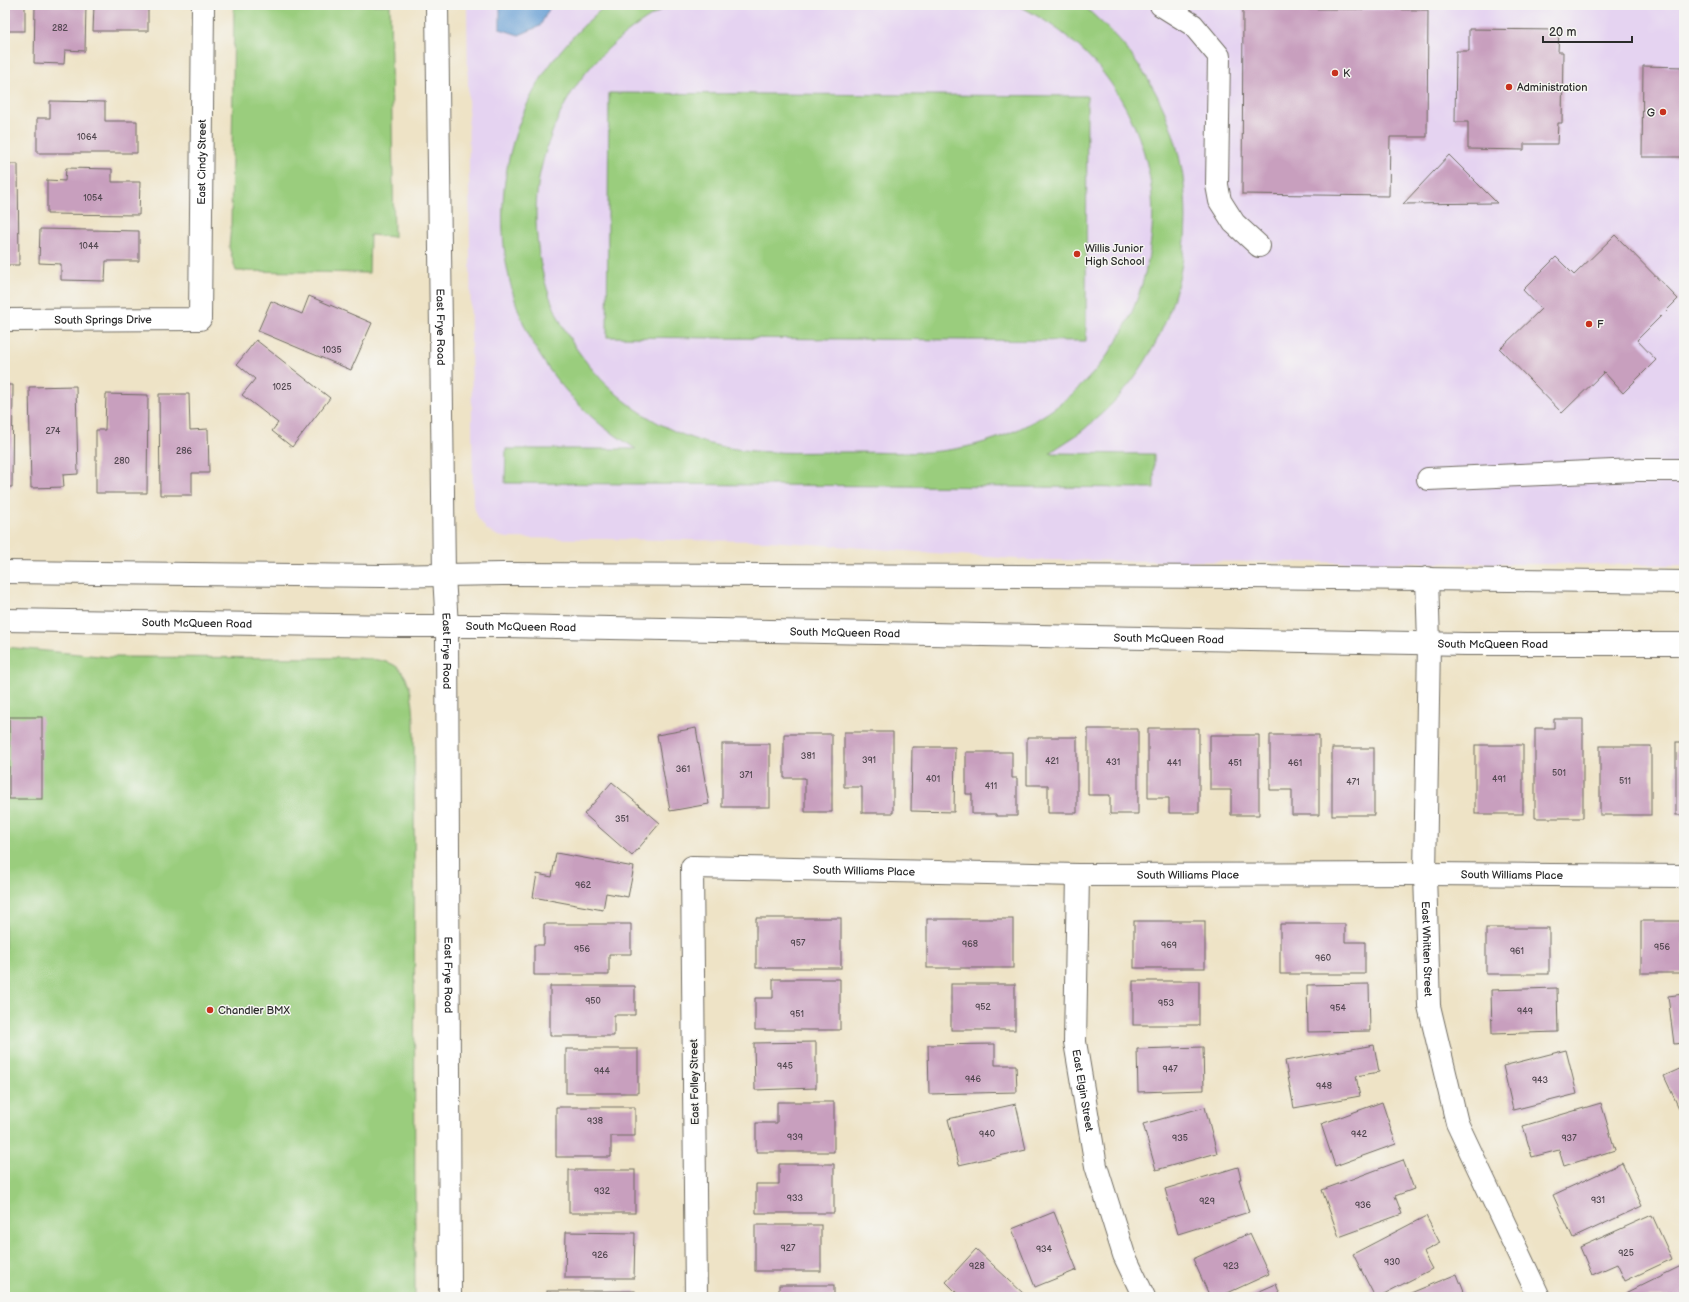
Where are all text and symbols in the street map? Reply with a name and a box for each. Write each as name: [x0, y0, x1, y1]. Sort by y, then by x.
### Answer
scale bar: [1543, 18, 1632, 44]
house number: 282: [52, 23, 69, 34]
text: 20 m: [1549, 25, 1576, 40]
place label: K: [1343, 67, 1351, 80]
marker: K: [1330, 68, 1340, 78]
place label: Administration: [1517, 81, 1587, 94]
marker: Administration: [1504, 82, 1514, 92]
place label: G: [1647, 106, 1655, 119]
marker: G: [1658, 107, 1668, 117]
street label: East Cindy Street: [195, 119, 209, 205]
house number: 1064: [77, 132, 97, 143]
house number: 1054: [83, 193, 103, 204]
house number: 1044: [79, 241, 99, 252]
place label: Willis Junior High School: [1085, 242, 1144, 268]
marker: Willis Junior High School: [1072, 249, 1082, 259]
street label: East Frye Road: [433, 288, 447, 365]
street label: South Springs Drive: [54, 313, 152, 327]
place label: F: [1597, 318, 1604, 331]
marker: F: [1584, 319, 1594, 329]
house number: 1035: [322, 345, 342, 356]
house number: 1025: [272, 382, 292, 393]
house number: 274: [45, 426, 61, 437]
house number: 286: [176, 446, 193, 457]
house number: 280: [114, 456, 130, 467]
street label: East Frye Road: [439, 612, 453, 689]
street label: South McQueen Road: [142, 616, 252, 631]
street label: South McQueen Road: [466, 620, 576, 634]
street label: South McQueen Road: [790, 625, 900, 640]
street label: South McQueen Road: [1114, 631, 1224, 646]
street label: South McQueen Road: [1437, 637, 1548, 651]
house number: 381: [801, 751, 815, 762]
house number: 391: [862, 755, 876, 766]
house number: 421: [1045, 756, 1059, 767]
house number: 431: [1106, 757, 1120, 768]
house number: 441: [1167, 758, 1181, 769]
house number: 451: [1228, 758, 1242, 769]
house number: 461: [1288, 758, 1302, 769]
house number: 361: [676, 764, 690, 775]
house number: 501: [1552, 768, 1566, 779]
house number: 371: [739, 770, 753, 781]
house number: 401: [926, 774, 940, 785]
house number: 491: [1492, 774, 1506, 785]
house number: 511: [1619, 776, 1631, 787]
house number: 471: [1346, 777, 1360, 788]
house number: 411: [985, 781, 997, 792]
house number: 351: [615, 814, 629, 825]
street label: South Williams Place: [813, 864, 916, 879]
street label: South Williams Place: [1461, 868, 1564, 882]
street label: South Williams Place: [1137, 869, 1240, 882]
house number: 962: [575, 880, 592, 891]
street label: East Whitten Street: [1419, 901, 1435, 997]
street label: East Frye Road: [441, 936, 455, 1013]
house number: 957: [791, 938, 806, 949]
house number: 968: [962, 939, 978, 950]
house number: 969: [1161, 940, 1177, 951]
house number: 956: [1654, 942, 1670, 953]
house number: 956: [574, 944, 590, 955]
house number: 961: [1510, 946, 1524, 957]
house number: 960: [1315, 953, 1331, 964]
house number: 950: [585, 996, 601, 1007]
house number: 953: [1158, 998, 1174, 1009]
house number: 952: [975, 1002, 992, 1013]
house number: 954: [1330, 1003, 1346, 1014]
place label: Chandler BMX: [218, 1004, 291, 1017]
marker: Chandler BMX: [205, 1005, 215, 1015]
house number: 949: [1517, 1006, 1533, 1017]
house number: 951: [790, 1009, 804, 1020]
street label: East Folley Street: [687, 1038, 702, 1125]
street label: East Elgin Street: [1069, 1048, 1096, 1133]
house number: 945: [777, 1061, 793, 1072]
house number: 947: [1162, 1064, 1178, 1075]
house number: 944: [594, 1066, 611, 1077]
house number: 946: [965, 1074, 982, 1085]
house number: 943: [1532, 1075, 1549, 1086]
house number: 948: [1316, 1081, 1332, 1092]
house number: 938: [587, 1116, 603, 1127]
house number: 940: [979, 1129, 995, 1140]
house number: 942: [1351, 1129, 1368, 1140]
house number: 939: [787, 1132, 803, 1143]
house number: 935: [1172, 1133, 1188, 1144]
house number: 937: [1561, 1133, 1577, 1144]
house number: 932: [594, 1186, 611, 1197]
house number: 933: [787, 1193, 804, 1204]
house number: 931: [1591, 1195, 1605, 1206]
house number: 929: [1199, 1196, 1215, 1207]
house number: 936: [1355, 1200, 1372, 1211]
house number: 927: [781, 1243, 796, 1254]
house number: 934: [1036, 1244, 1053, 1255]
house number: 925: [1618, 1248, 1634, 1259]
house number: 926: [592, 1250, 609, 1261]
house number: 930: [1384, 1257, 1400, 1268]
house number: 928: [969, 1261, 985, 1272]
house number: 923: [1223, 1261, 1239, 1272]

